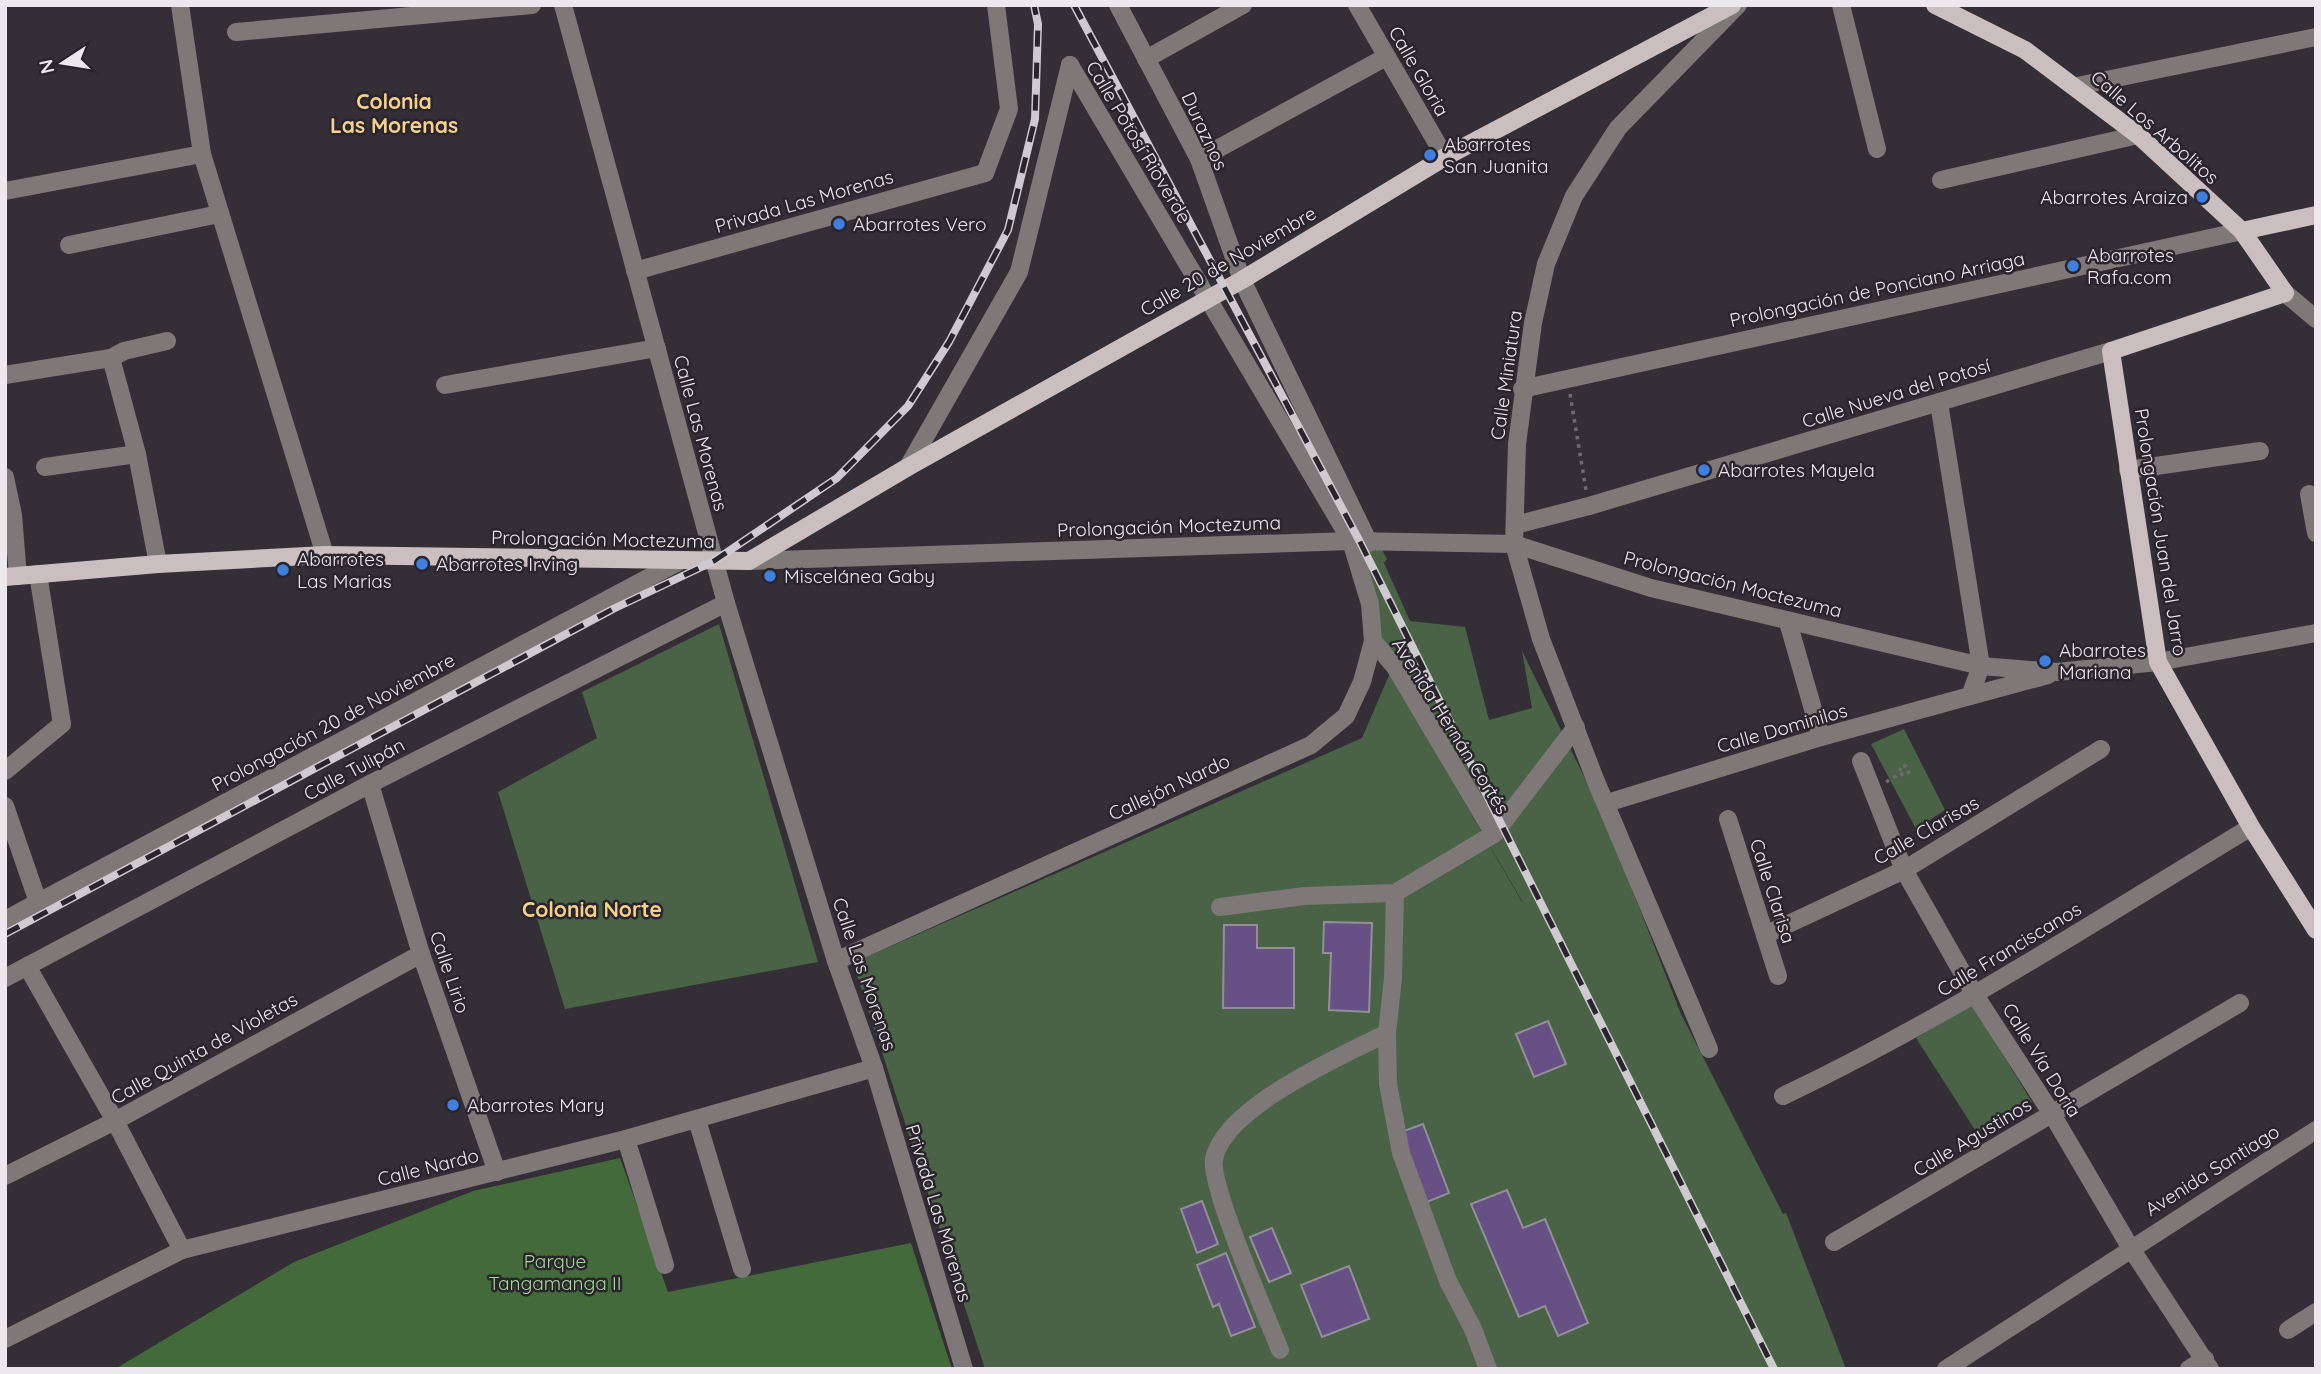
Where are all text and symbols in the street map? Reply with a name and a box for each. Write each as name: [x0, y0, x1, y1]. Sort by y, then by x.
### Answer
street label: Calle Gloria: [1384, 22, 1454, 120]
north arrow: [28, 28, 98, 98]
text: N: [33, 57, 60, 76]
street label: Calle Potosí Rioverde: [1081, 57, 1197, 227]
street label: Calle Los Arbolitos: [2086, 65, 2224, 189]
district label: Colonia Las Morenas: [330, 88, 458, 138]
street label: Duraznos: [1176, 88, 1234, 174]
place label: Abarrotes San Juanita: [1444, 132, 1549, 178]
marker: Abarrotes San Juanita: [1422, 147, 1438, 163]
street label: Privada Las Morenas: [712, 164, 896, 238]
place label: Abarrotes Araiza: [2040, 185, 2188, 209]
marker: Abarrotes Araiza: [2194, 189, 2210, 205]
street label: Calle 20 de Noviembre: [1136, 201, 1320, 321]
place label: Abarrotes Vero: [853, 212, 987, 236]
marker: Abarrotes Vero: [831, 216, 847, 232]
place label: Abarrotes Rafa.com: [2087, 243, 2174, 289]
street label: Prolongación de Ponciano Arriaga: [1727, 246, 2027, 332]
marker: Abarrotes Rafa.com: [2065, 258, 2081, 274]
street label: Calle Miniatura: [1485, 309, 1527, 441]
street label: Calle Las Morenas: [669, 352, 733, 514]
street label: Calle Nueva del Potosí: [1799, 353, 1994, 433]
street label: Prolongación Juan del Jarro: [2130, 406, 2192, 658]
place label: Abarrotes Mayela: [1718, 458, 1875, 482]
marker: Abarrotes Mayela: [1696, 462, 1712, 478]
street label: Prolongación Moctezuma: [1057, 510, 1281, 542]
street label: Prolongación Moctezuma: [491, 525, 715, 553]
street label: Prolongación Moctezuma: [1621, 545, 1845, 623]
place label: Abarrotes Las Marias: [297, 547, 392, 593]
place label: Abarrotes Irving: [436, 552, 578, 576]
marker: Abarrotes Irving: [414, 556, 430, 572]
marker: Abarrotes Las Marias: [275, 562, 291, 578]
place label: Miscelánea Gaby: [784, 564, 935, 588]
marker: Miscelánea Gaby: [762, 568, 778, 584]
street label: Avenida Hernán Cortés: [1387, 633, 1515, 819]
place label: Abarrotes Mariana: [2059, 638, 2146, 684]
street label: Prolongación 20 de Noviembre: [207, 648, 459, 796]
marker: Abarrotes Mariana: [2037, 653, 2053, 669]
street label: Calle Dominilos: [1714, 698, 1850, 758]
street label: Calle Tulipán: [299, 732, 409, 806]
street label: Callejón Nardo: [1104, 748, 1234, 826]
street label: Calle Clarisas: [1869, 790, 1983, 870]
street label: Calle Clarisa: [1745, 836, 1801, 946]
street label: Calle Las Morenas: [828, 894, 902, 1054]
district label: Colonia Norte: [522, 896, 662, 922]
street label: Calle Franciscanos: [1932, 896, 2086, 1002]
street label: Calle Lirio: [425, 928, 475, 1016]
street label: Calle Quinta de Violetas: [107, 987, 302, 1109]
street label: Calle Vía Doria: [1997, 999, 2087, 1121]
street label: Calle Agustinos: [1908, 1092, 2036, 1182]
place label: Abarrotes Mary: [467, 1093, 605, 1117]
marker: Abarrotes Mary: [445, 1097, 461, 1113]
street label: Avenida Santiago: [2140, 1119, 2284, 1221]
street label: Privada Las Morenas: [901, 1121, 977, 1305]
street label: Calle Nardo: [375, 1143, 481, 1191]
park label: Parque Tangamanga II: [488, 1249, 622, 1295]

